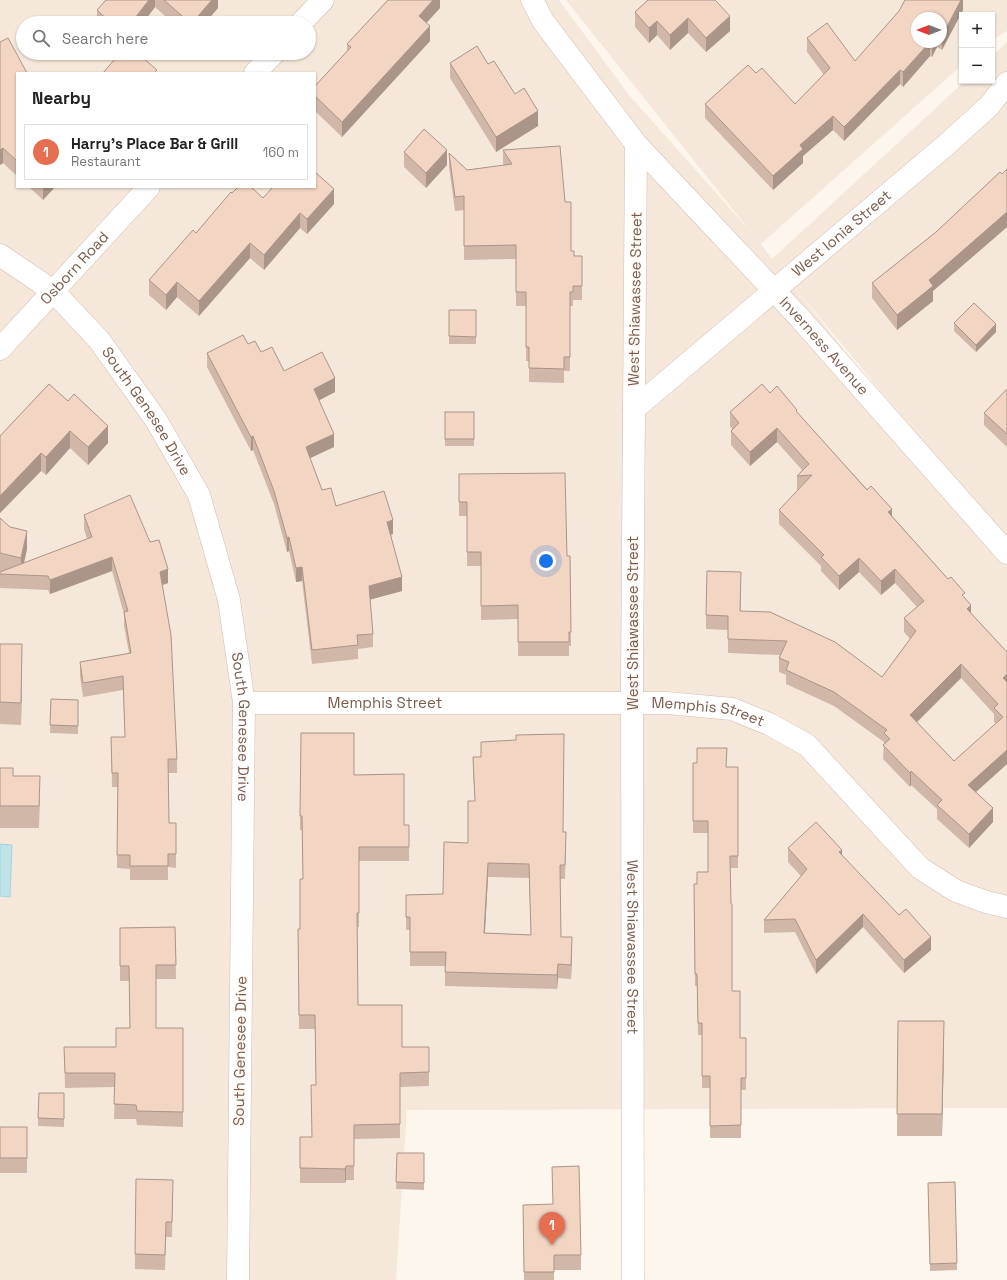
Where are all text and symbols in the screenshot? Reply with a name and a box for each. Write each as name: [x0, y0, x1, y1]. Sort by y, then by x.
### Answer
north arrow: [911, 12, 947, 48]
map controls: [959, 12, 995, 84]
button: +: [959, 12, 995, 48]
search box: [16, 16, 316, 60]
icon: search: [30, 27, 52, 49]
text: Search here: [62, 29, 148, 48]
button: −: [959, 48, 995, 84]
text: Nearby: [32, 87, 91, 109]
text: Harry's Place Bar & Grill: [71, 134, 238, 153]
text: 1: [43, 144, 49, 161]
text: 160 m: [263, 144, 299, 161]
text: Restaurant: [71, 153, 141, 170]
street label: West Ionia Street: [788, 185, 895, 280]
street label: West Shiawassee Street: [623, 211, 646, 386]
street label: Osborn Road: [36, 227, 112, 308]
street label: Inverness Avenue: [776, 292, 873, 399]
street label: South Genesee Drive: [98, 343, 196, 479]
street label: West Shiawassee Street: [623, 536, 642, 710]
your location: [536, 551, 556, 571]
street label: South Genesee Drive: [228, 651, 254, 802]
street label: Memphis Street: [328, 693, 443, 712]
street label: Memphis Street: [652, 693, 768, 730]
street label: West Shiawassee Street: [623, 860, 643, 1035]
street label: South Genesee Drive: [229, 976, 250, 1126]
pin: 1: [539, 1212, 565, 1245]

